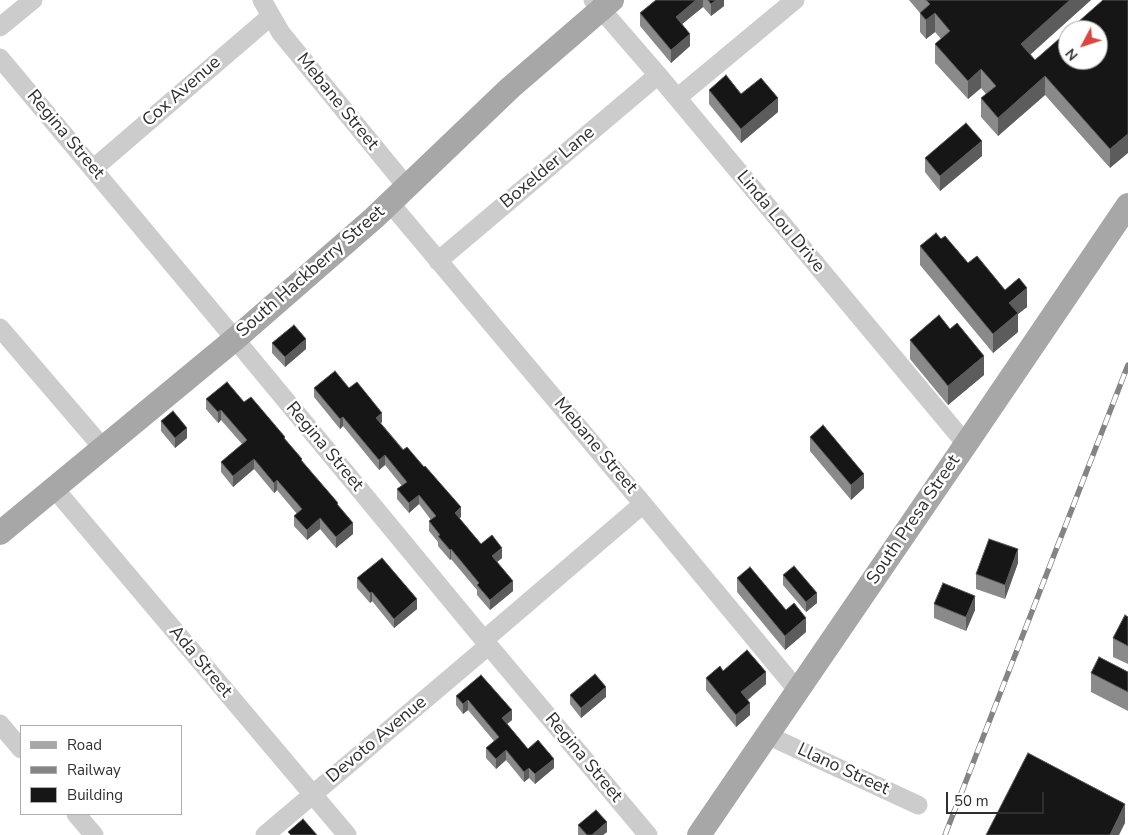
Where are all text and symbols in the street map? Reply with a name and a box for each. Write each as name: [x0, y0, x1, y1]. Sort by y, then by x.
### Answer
north arrow: [1058, 20, 1108, 70]
text: N: [1061, 44, 1083, 64]
street label: Mebane Street: [291, 49, 383, 155]
street label: Cox Avenue: [138, 52, 226, 132]
street label: Regina Street: [21, 86, 109, 184]
street label: Boxelder Lane: [497, 122, 599, 214]
street label: Linda Lou Drive: [731, 167, 829, 277]
street label: South Hackberry Street: [232, 202, 390, 342]
street label: Mebane Street: [549, 394, 641, 498]
street label: Regina Street: [280, 398, 368, 496]
street label: South Presa Street: [863, 451, 965, 589]
street label: Ada Street: [164, 622, 236, 702]
street label: Devoto Avenue: [323, 692, 431, 788]
street label: Regina Street: [539, 709, 627, 807]
legend: [20, 725, 182, 815]
text: Road: [67, 735, 102, 755]
street label: Llano Street: [794, 739, 892, 801]
text: Railway: [67, 760, 121, 780]
scale bar: [948, 782, 1046, 814]
text: Building: [67, 785, 123, 805]
text: 50 m: [954, 791, 989, 811]

